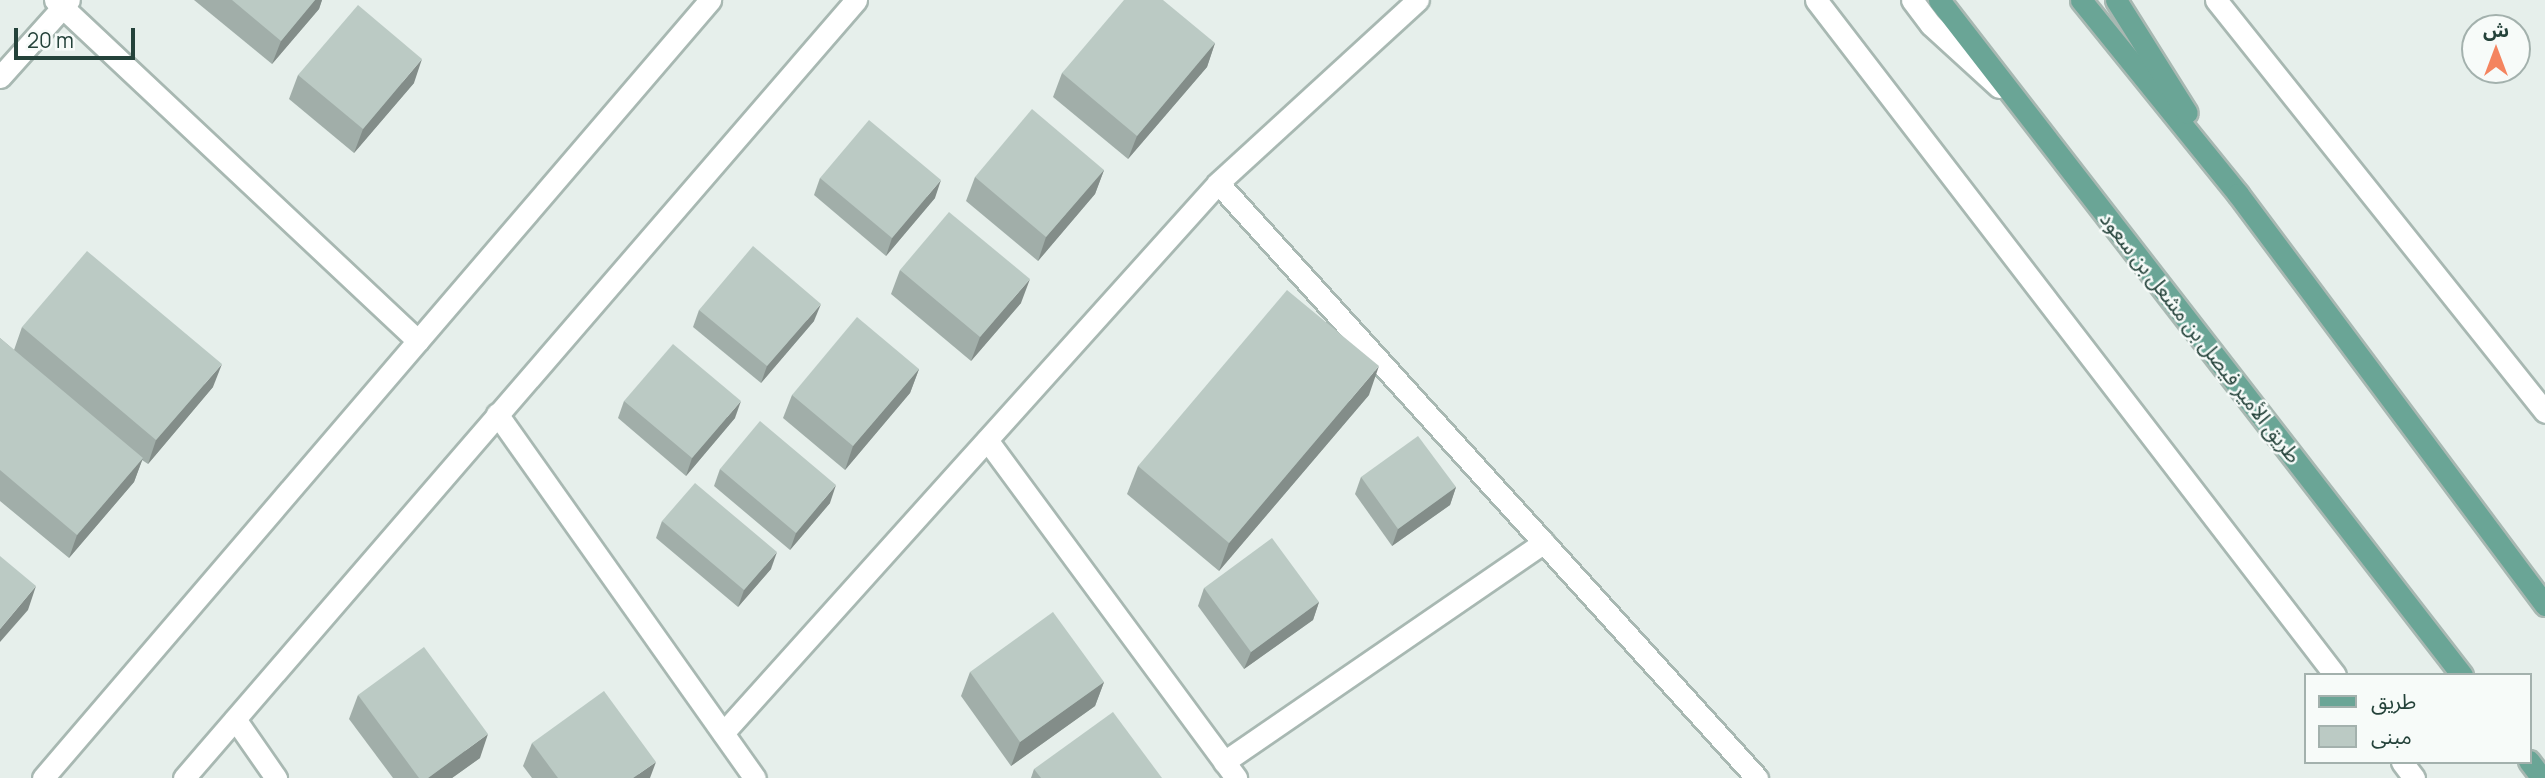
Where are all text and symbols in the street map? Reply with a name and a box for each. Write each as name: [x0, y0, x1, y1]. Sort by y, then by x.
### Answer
scale bar: [18, 14, 138, 58]
north arrow: [2461, 14, 2531, 84]
text: ش: [2483, 17, 2509, 43]
text: 20 m: [27, 26, 74, 54]
street label: طريق الأمير فيصل بن مشعل بن سعود: [2095, 206, 2307, 468]
legend: [2304, 673, 2531, 764]
text: طريق: [2371, 687, 2416, 715]
text: مبنى: [2371, 722, 2412, 750]

